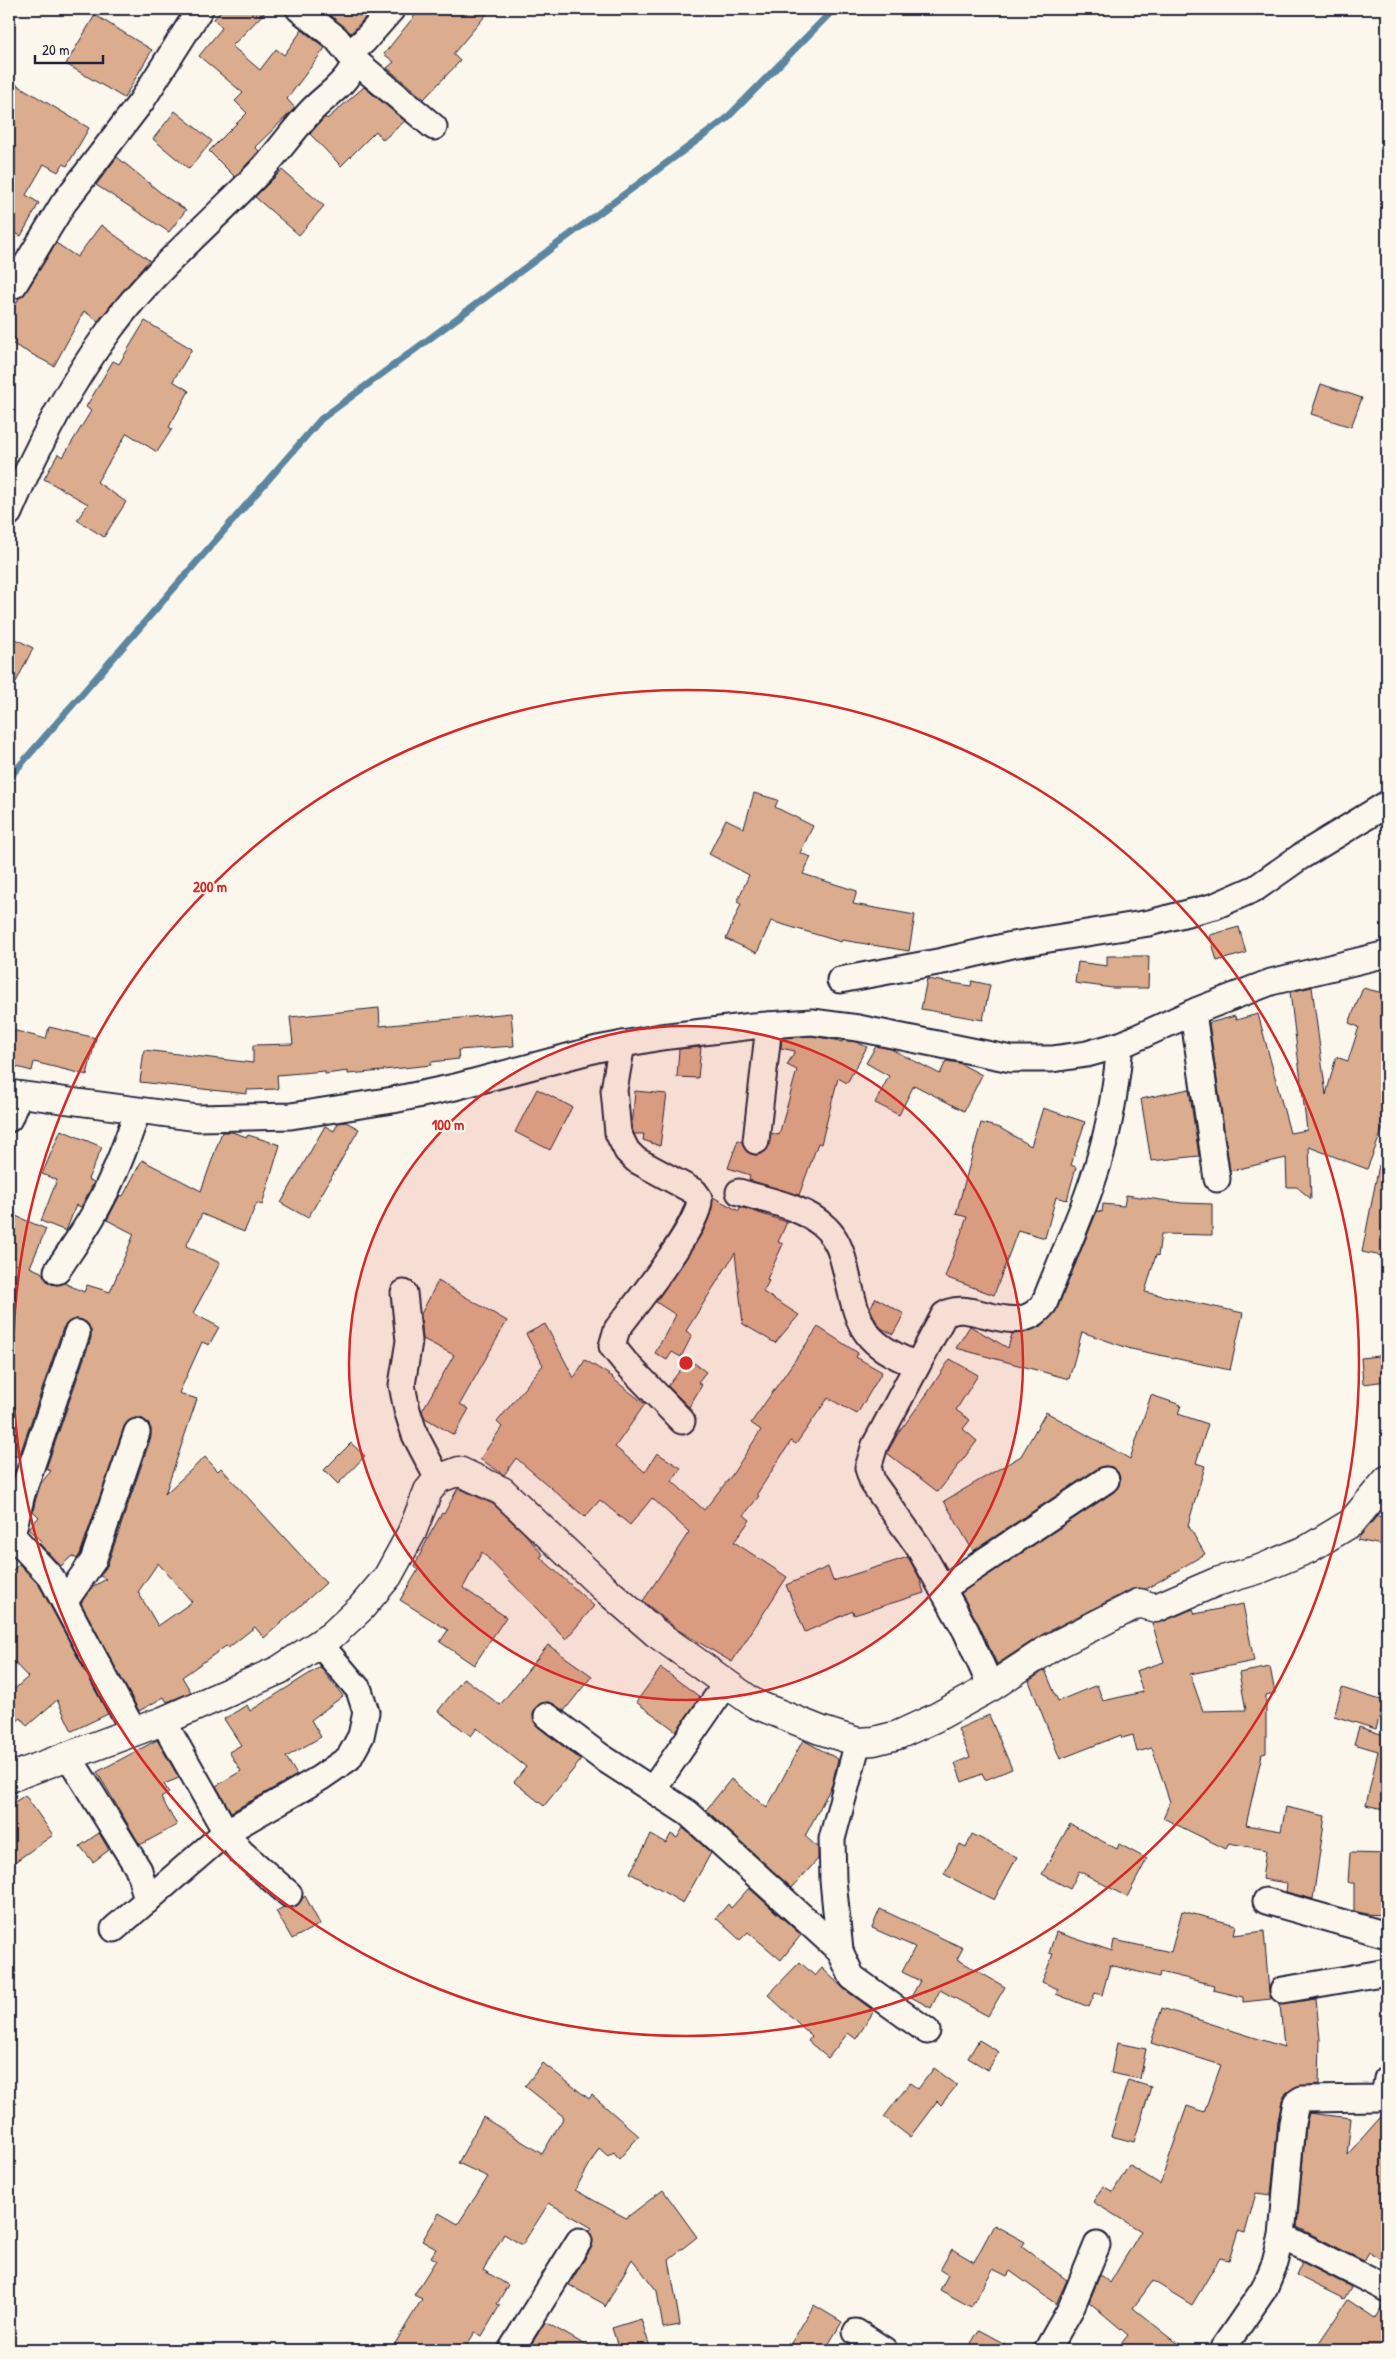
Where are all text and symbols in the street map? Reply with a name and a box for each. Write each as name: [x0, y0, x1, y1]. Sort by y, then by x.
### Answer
scale bar: [35, 32, 102, 64]
text: 20 m: [42, 39, 69, 60]
text: 200 m: [193, 876, 227, 897]
text: 100 m: [432, 1114, 464, 1135]
centre of rings: [677, 1354, 695, 1372]

